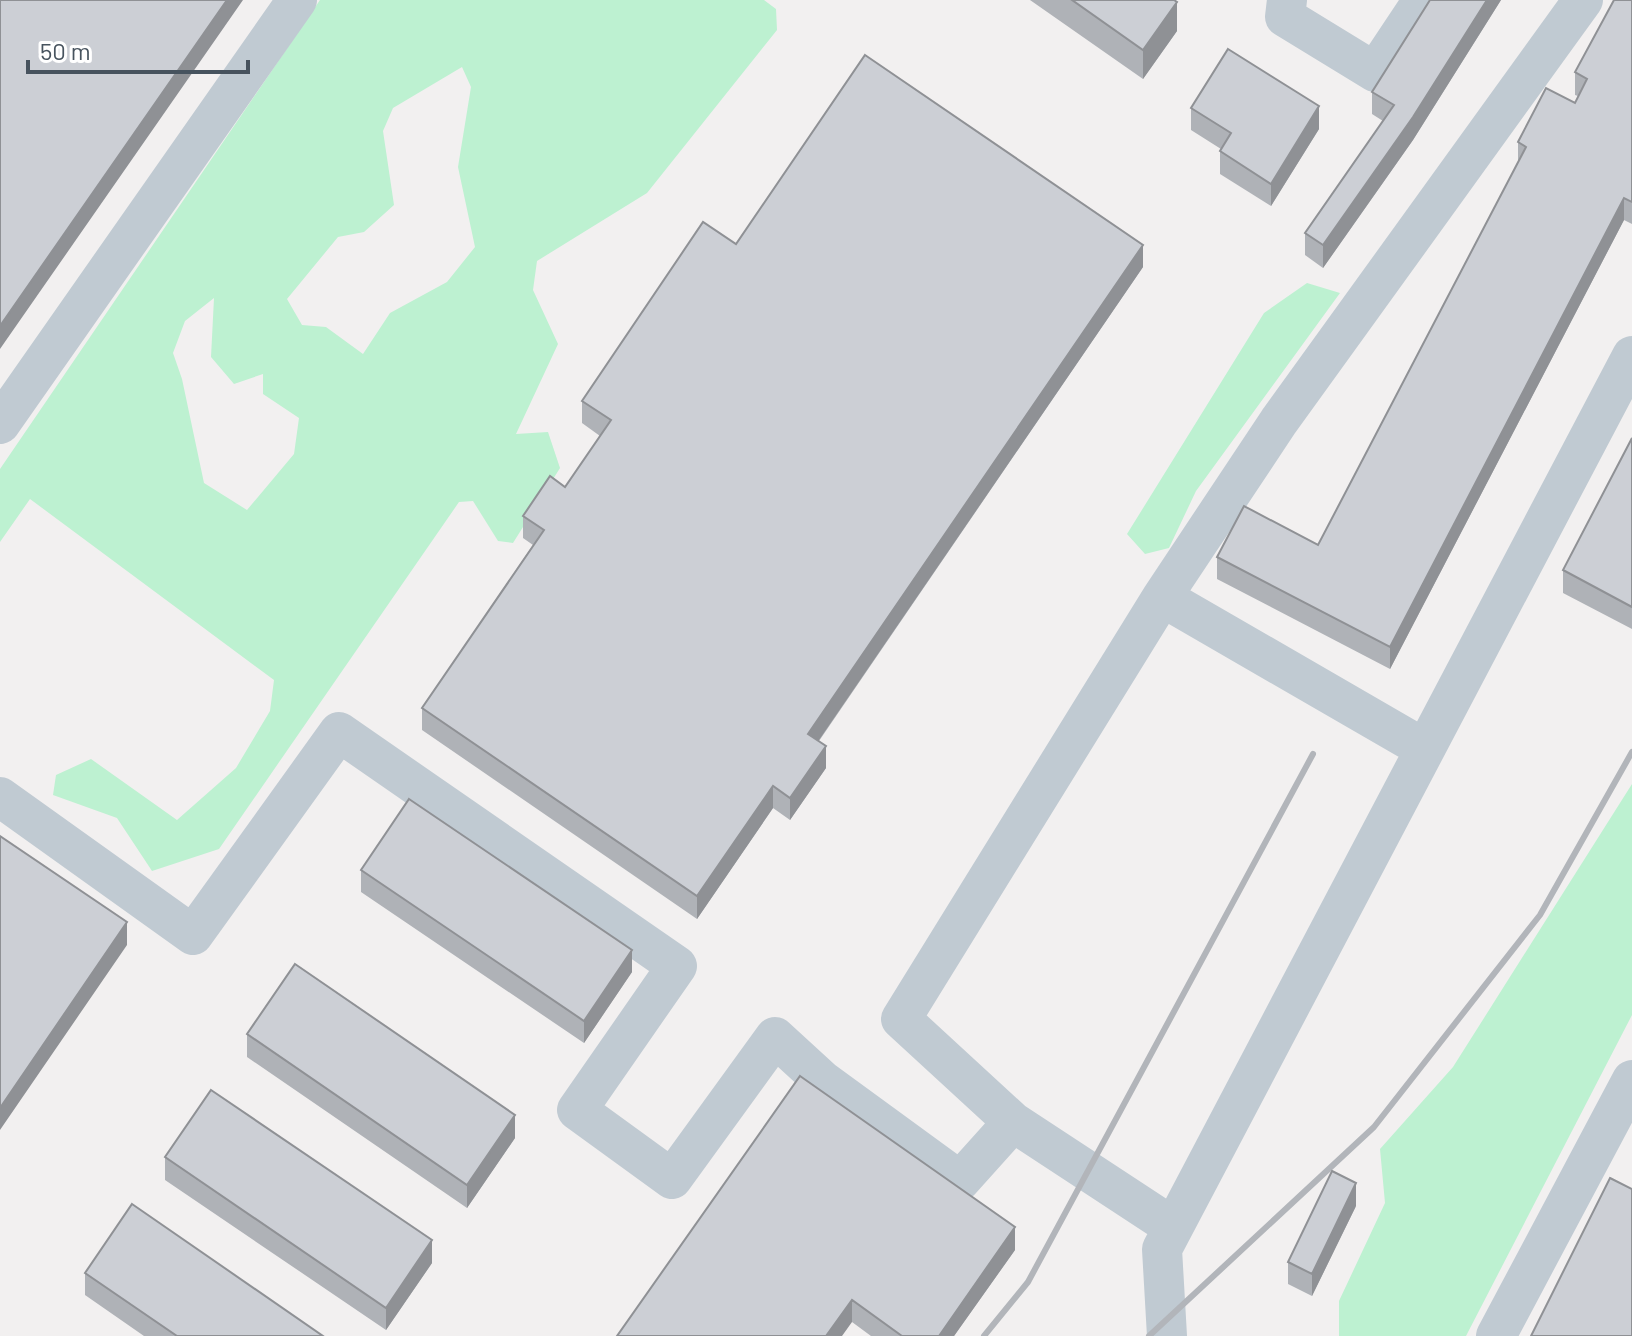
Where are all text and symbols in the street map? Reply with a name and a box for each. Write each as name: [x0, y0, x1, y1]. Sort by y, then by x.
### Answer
scale bar: [28, 24, 248, 74]
text: 50 m: [40, 36, 91, 65]

